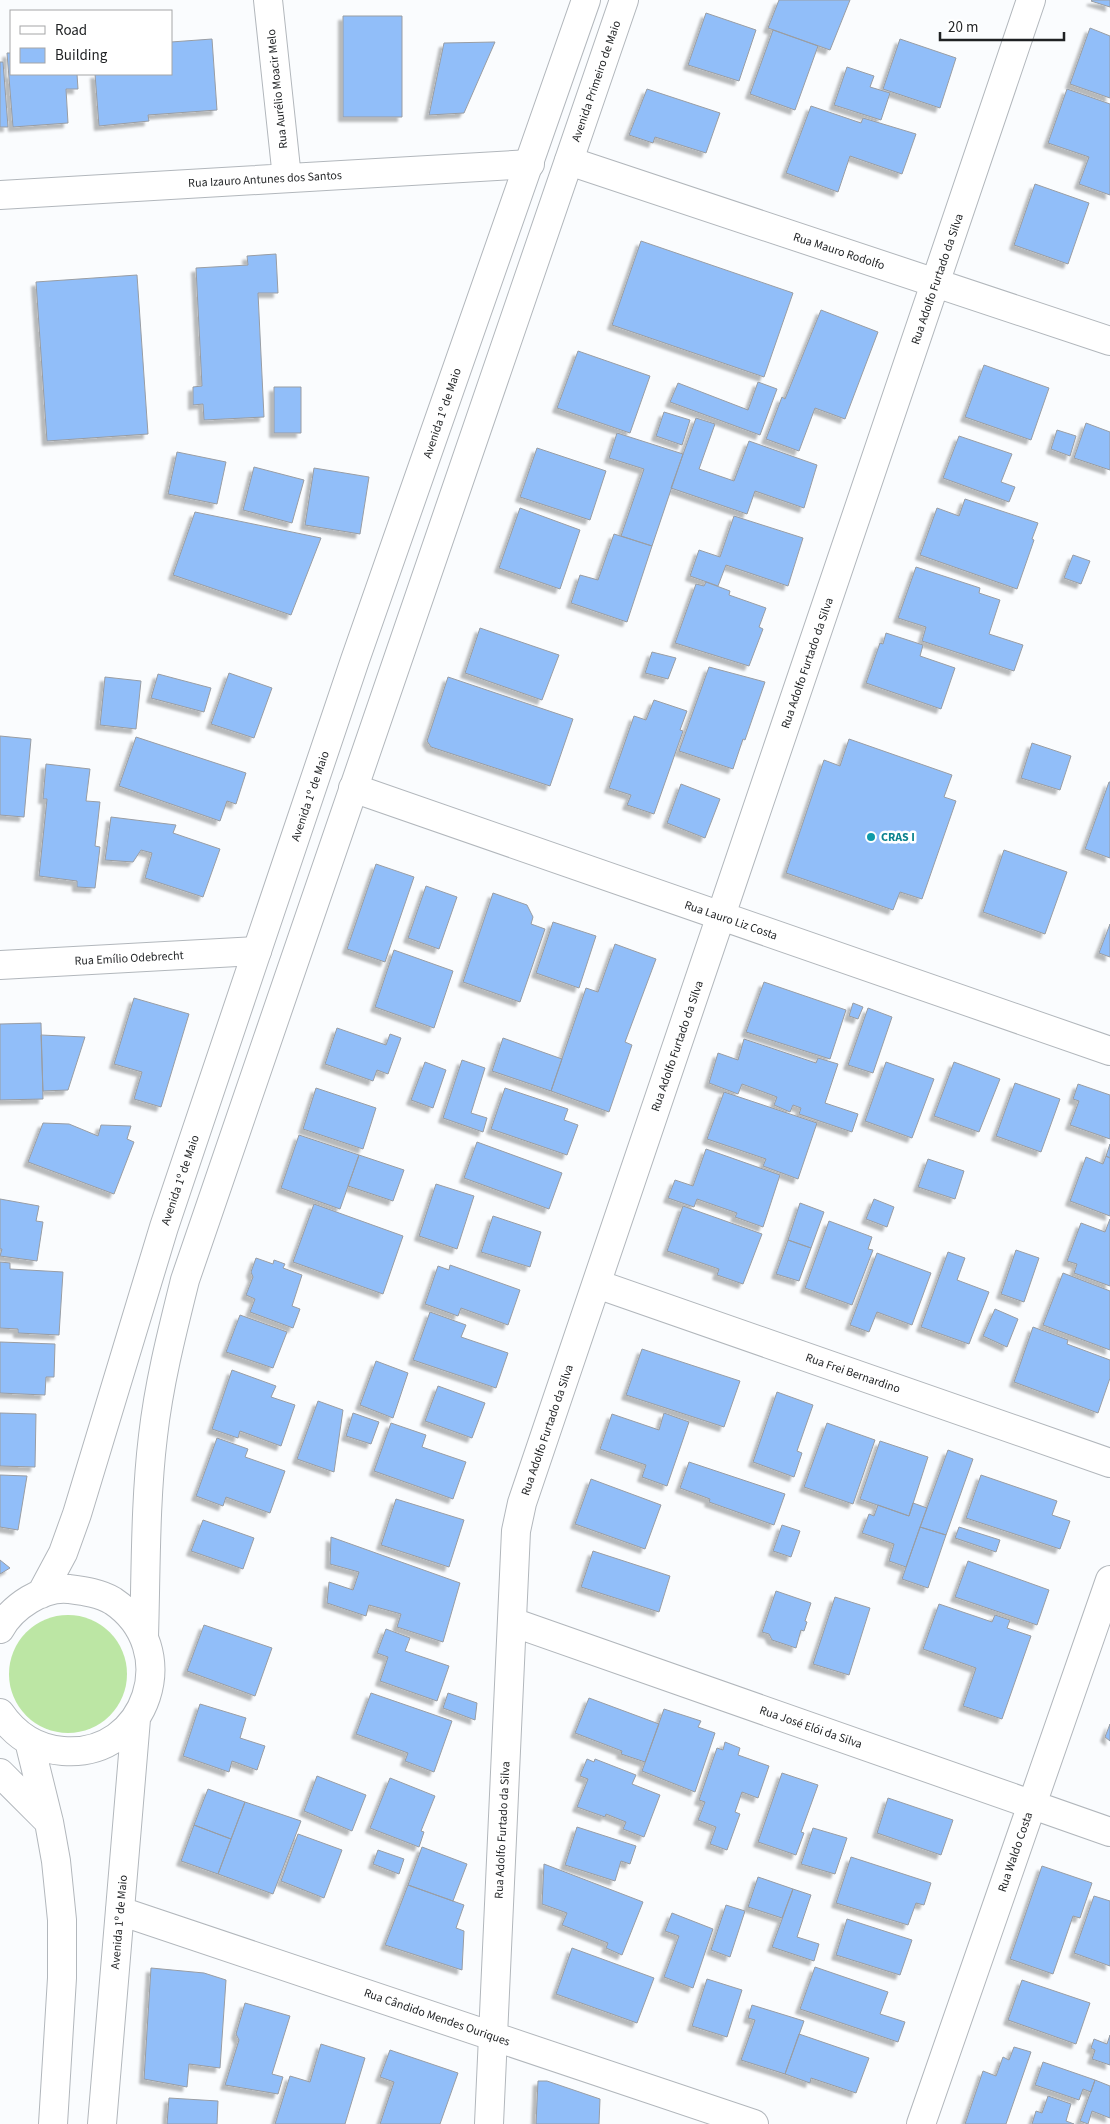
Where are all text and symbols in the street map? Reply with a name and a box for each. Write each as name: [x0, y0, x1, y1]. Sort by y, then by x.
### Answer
legend: [10, 10, 172, 75]
scale bar: [940, 10, 1064, 42]
text: 20 m: [948, 17, 978, 38]
street label: Avenida Primeiro de Maio: [568, 18, 625, 144]
text: Road: [55, 20, 87, 41]
street label: Rua Aurélio Moacir Melo: [263, 28, 292, 150]
text: Building: [55, 45, 108, 66]
street label: Rua Izauro Antunes dos Santos: [188, 167, 342, 192]
street label: Rua Adolfo Furtado da Silva: [907, 211, 968, 347]
street label: Rua Mauro Rodolfo: [791, 229, 887, 274]
street label: Avenida 1º de Maio: [419, 366, 466, 461]
street label: Rua Adolfo Furtado da Silva: [777, 595, 838, 731]
street label: Avenida 1º de Maio: [287, 749, 334, 844]
place label: CRAS I: [881, 829, 915, 846]
marker: CRAS I: [865, 831, 877, 843]
street label: Rua Lauro Liz Costa: [682, 897, 780, 944]
street label: Rua Emílio Odebrecht: [74, 947, 184, 970]
street label: Rua Adolfo Furtado da Silva: [647, 978, 708, 1114]
street label: Avenida 1º de Maio: [157, 1133, 204, 1228]
street label: Rua Frei Bernardino: [803, 1349, 903, 1398]
street label: Rua Adolfo Furtado da Silva: [517, 1362, 578, 1498]
street label: Rua José Elói da Silva: [757, 1702, 864, 1753]
street label: Rua Adolfo Furtado da Silva: [490, 1761, 515, 1899]
street label: Rua Waldo Costa: [994, 1810, 1037, 1894]
street label: Avenida 1º de Maio: [107, 1874, 132, 1970]
street label: Rua Cândido Mendes Ouriques: [361, 1984, 512, 2050]

